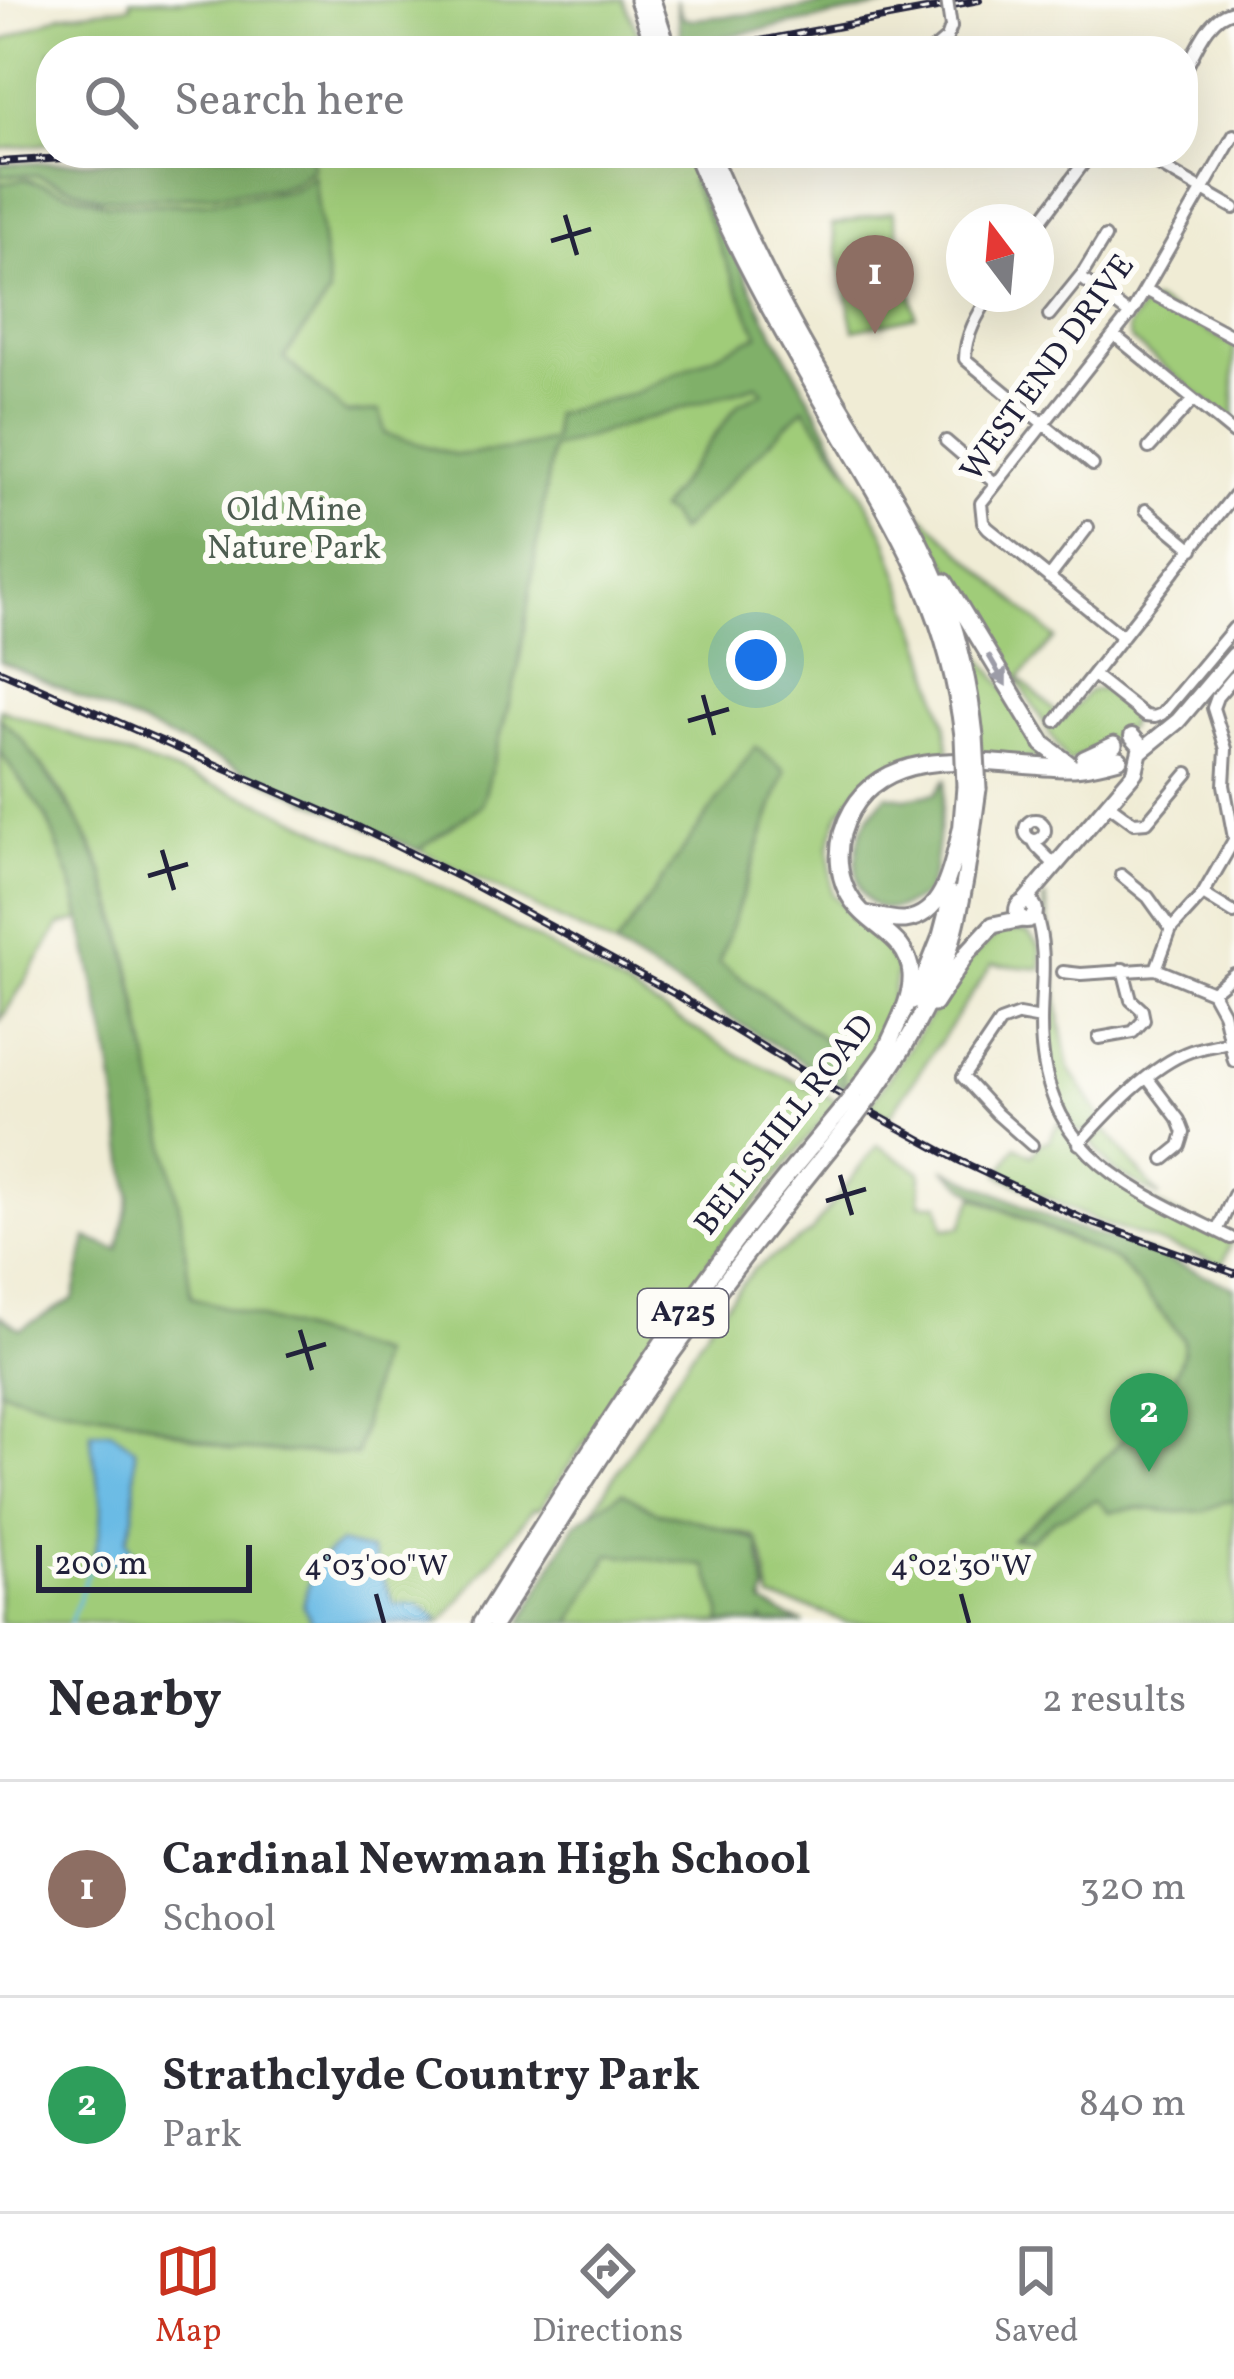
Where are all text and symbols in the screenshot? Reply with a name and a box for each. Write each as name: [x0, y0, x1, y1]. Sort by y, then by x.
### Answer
search box: [36, 36, 1198, 168]
icon: search: [78, 69, 144, 135]
text: Search here: [174, 71, 405, 134]
north arrow: [946, 204, 1054, 312]
pin: 1: [836, 235, 914, 334]
street label: WEST END DRIVE: [951, 246, 1147, 492]
park label: Old Mine Nature Park: [207, 489, 381, 573]
your location: [726, 630, 786, 690]
one-way arrow: [986, 653, 1007, 687]
street label: BELLSHILL ROAD: [685, 1006, 887, 1246]
road number: A725: [638, 1289, 728, 1337]
pin: 2: [1110, 1373, 1188, 1472]
scale bar: [36, 1539, 252, 1592]
text: 200 m: [54, 1543, 148, 1589]
text: 4°03'00"W: [304, 1546, 448, 1588]
text: 4°02'30"W: [890, 1546, 1032, 1588]
text: Nearby: [48, 1666, 222, 1737]
text: 2 results: [1042, 1674, 1186, 1728]
text: Cardinal Newman High School: [162, 1830, 811, 1893]
text: 1: [79, 1862, 95, 1916]
text: 320 m: [1080, 1862, 1186, 1916]
text: School: [162, 1893, 276, 1947]
text: Strathclyde Country Park: [162, 2046, 700, 2109]
text: 2: [77, 2078, 97, 2132]
text: 840 m: [1079, 2078, 1186, 2132]
text: Park: [162, 2109, 242, 2163]
tab: Map: [155, 2238, 221, 2356]
tab: Directions: [532, 2238, 683, 2356]
tab: Saved: [994, 2238, 1079, 2356]

